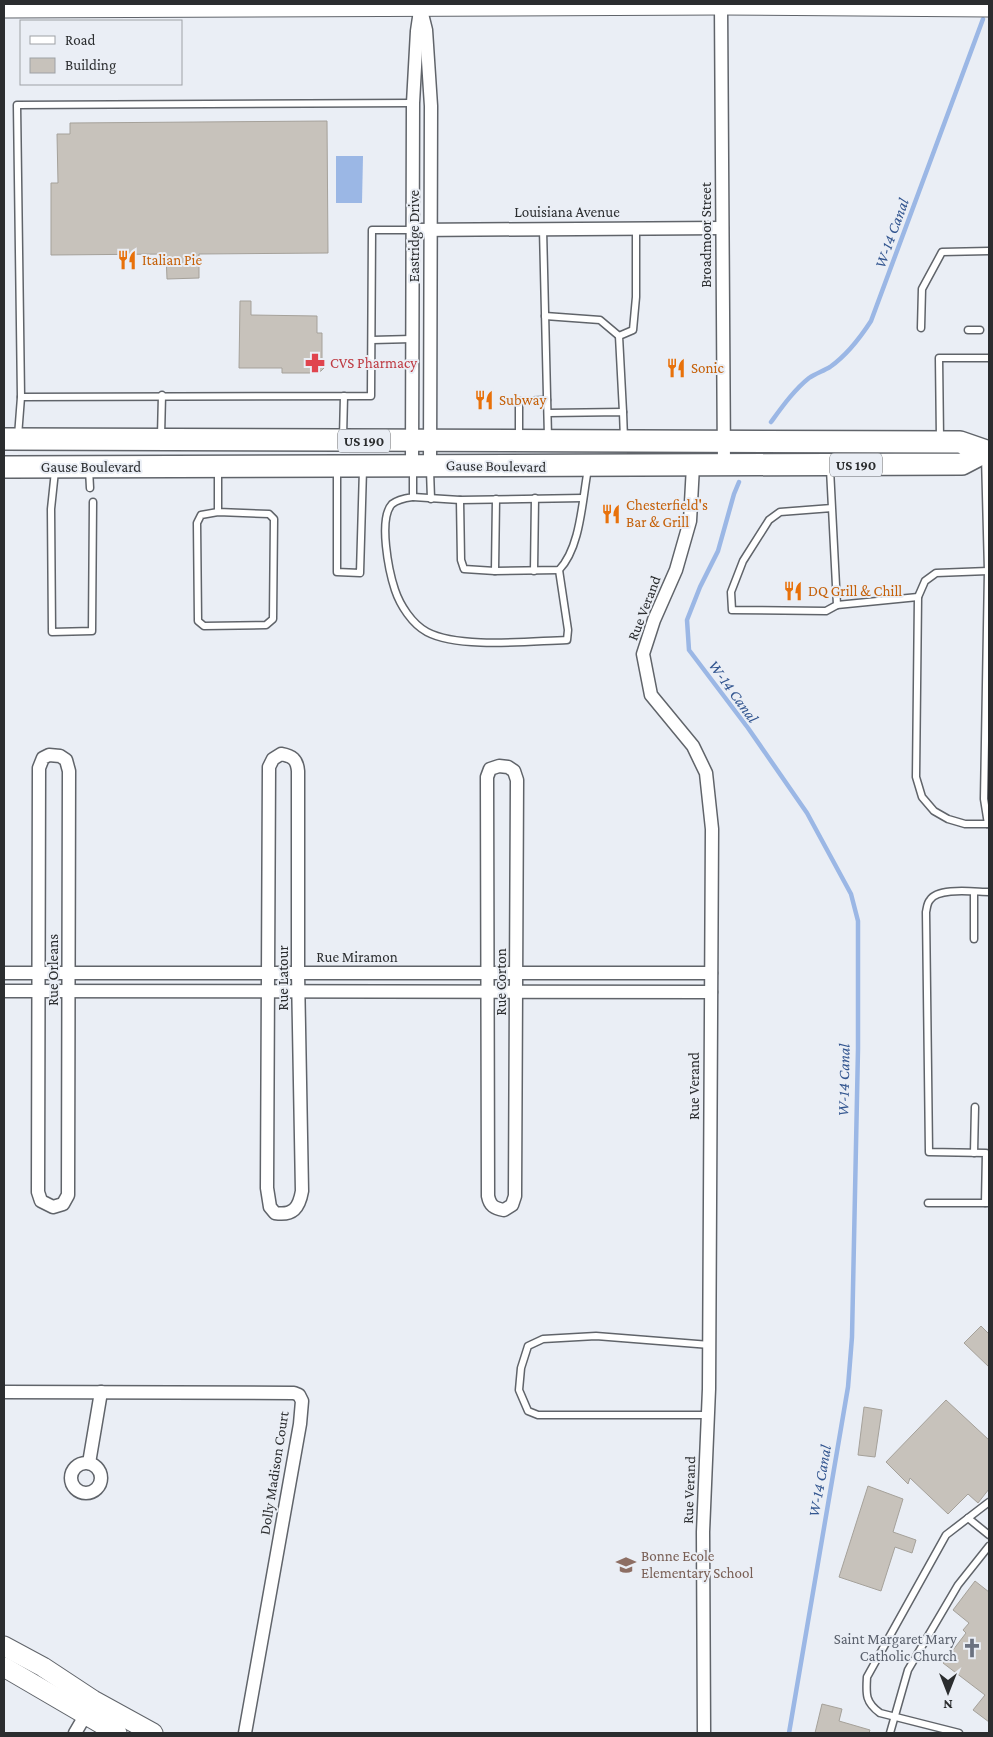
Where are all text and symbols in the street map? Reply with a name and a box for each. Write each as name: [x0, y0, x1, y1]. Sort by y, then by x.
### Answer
legend: [20, 20, 182, 85]
text: Road: [65, 32, 96, 48]
text: Building: [65, 57, 116, 74]
street label: Broadmoor Street: [698, 181, 714, 288]
street label: Eastridge Drive: [406, 189, 423, 282]
water label: W-14 Canal: [871, 195, 912, 270]
street label: Louisiana Avenue: [514, 204, 620, 220]
restaurant icon: Italian Pie: [116, 249, 138, 271]
place label: Italian Pie: [142, 252, 203, 268]
pharmacy icon: CVS Pharmacy: [304, 352, 326, 374]
place label: CVS Pharmacy: [330, 355, 417, 372]
restaurant icon: Sonic: [665, 357, 687, 379]
place label: Sonic: [691, 360, 724, 376]
restaurant icon: Subway: [473, 389, 495, 411]
place label: Subway: [499, 392, 546, 409]
road number: US 190: [338, 430, 390, 452]
road number: US 190: [830, 454, 882, 476]
street label: Gause Boulevard: [446, 457, 546, 475]
street label: Gause Boulevard: [41, 459, 141, 475]
place label: Chesterfield's Bar & Grill: [626, 497, 708, 530]
restaurant icon: Chesterfield's Bar & Grill: [600, 503, 622, 525]
street label: Rue Verand: [624, 573, 664, 643]
restaurant icon: DQ Grill & Chill: [782, 580, 804, 602]
place label: DQ Grill & Chill: [808, 583, 902, 599]
water label: W-14 Canal: [705, 657, 762, 727]
street label: Rue Orleans: [45, 934, 61, 1006]
street label: Rue Latour: [275, 945, 291, 1011]
street label: Rue Corton: [493, 948, 509, 1016]
street label: Rue Miramon: [316, 949, 398, 965]
water label: W-14 Canal: [834, 1042, 853, 1117]
street label: Rue Verand: [686, 1052, 702, 1120]
street label: Dolly Madison Court: [256, 1409, 293, 1536]
water label: W-14 Canal: [805, 1443, 834, 1518]
street label: Rue Verand: [680, 1456, 698, 1524]
place label: Bonne Ecole Elementary School: [641, 1548, 753, 1582]
school or university icon: Bonne Ecole Elementary School: [615, 1554, 637, 1576]
place label: Saint Margaret Mary Catholic Church: [834, 1631, 957, 1664]
church icon: Saint Margaret Mary Catholic Church: [961, 1637, 983, 1659]
north arrow: [923, 1667, 973, 1717]
text: N: [943, 1697, 953, 1713]

